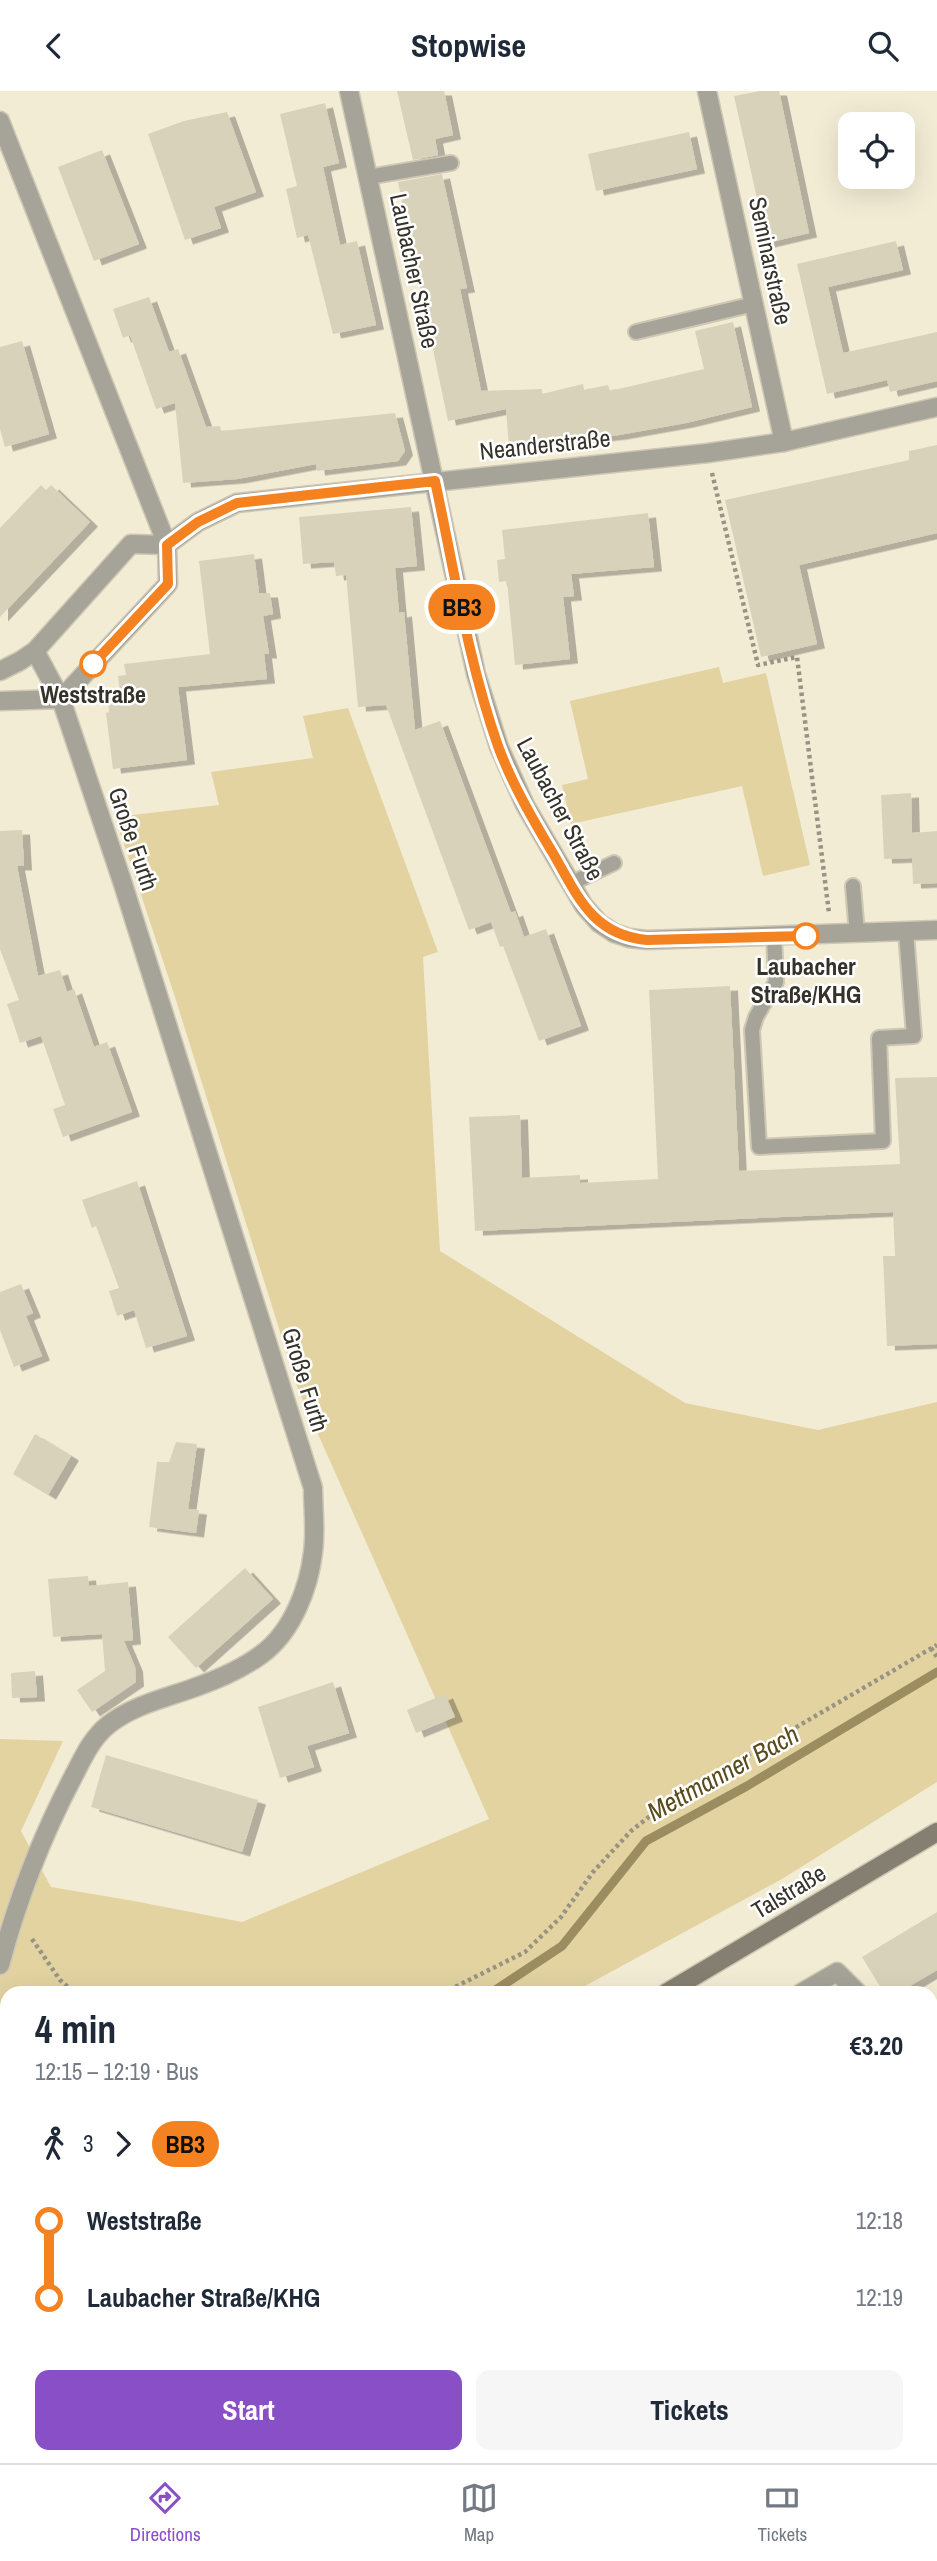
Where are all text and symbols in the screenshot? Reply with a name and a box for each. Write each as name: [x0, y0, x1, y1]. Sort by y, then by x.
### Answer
text: Stopwise: [411, 24, 526, 67]
icon: back: [35, 27, 73, 65]
icon: search: [864, 27, 902, 65]
map controls: [838, 112, 915, 189]
button: locate: [838, 112, 915, 189]
street label: Laubacher Straße: [383, 190, 447, 351]
street label: Seminarstraße: [742, 194, 800, 328]
street label: Neanderstraße: [478, 421, 612, 467]
line badge: BB3: [422, 584, 502, 630]
text: BB3: [442, 591, 482, 623]
marker: Weststraße: [80, 651, 106, 677]
place label: Weststraße: [40, 678, 146, 710]
street label: Laubacher Straße: [510, 731, 612, 886]
street label: Große Furth: [101, 783, 167, 895]
marker: Laubacher Straße/KHG: [793, 923, 819, 949]
place label: Laubacher Straße/KHG: [751, 950, 861, 1010]
street label: Große Furth: [275, 1324, 337, 1436]
water label: Mettmanner Bach: [641, 1716, 805, 1829]
street label: Talstraße: [745, 1856, 832, 1926]
text: 4 min: [35, 2004, 116, 2055]
text: €3.20: [850, 2028, 903, 2063]
text: 12:15 – 12:19 · Bus: [35, 2056, 199, 2087]
icon: walk: [35, 2125, 73, 2163]
icon: forward: [104, 2125, 142, 2163]
text: 3: [83, 2128, 94, 2159]
text: BB3: [166, 2128, 205, 2160]
text: Weststraße: [87, 2203, 202, 2238]
text: 12:18: [856, 2205, 903, 2236]
text: Laubacher Straße/KHG: [87, 2280, 320, 2315]
text: 12:19: [856, 2282, 903, 2313]
button: Start: [35, 2370, 462, 2450]
button: Tickets: [476, 2370, 903, 2450]
tab: Directions: [130, 2479, 201, 2547]
tab: Map: [460, 2479, 498, 2547]
tab: Tickets: [757, 2479, 807, 2547]

